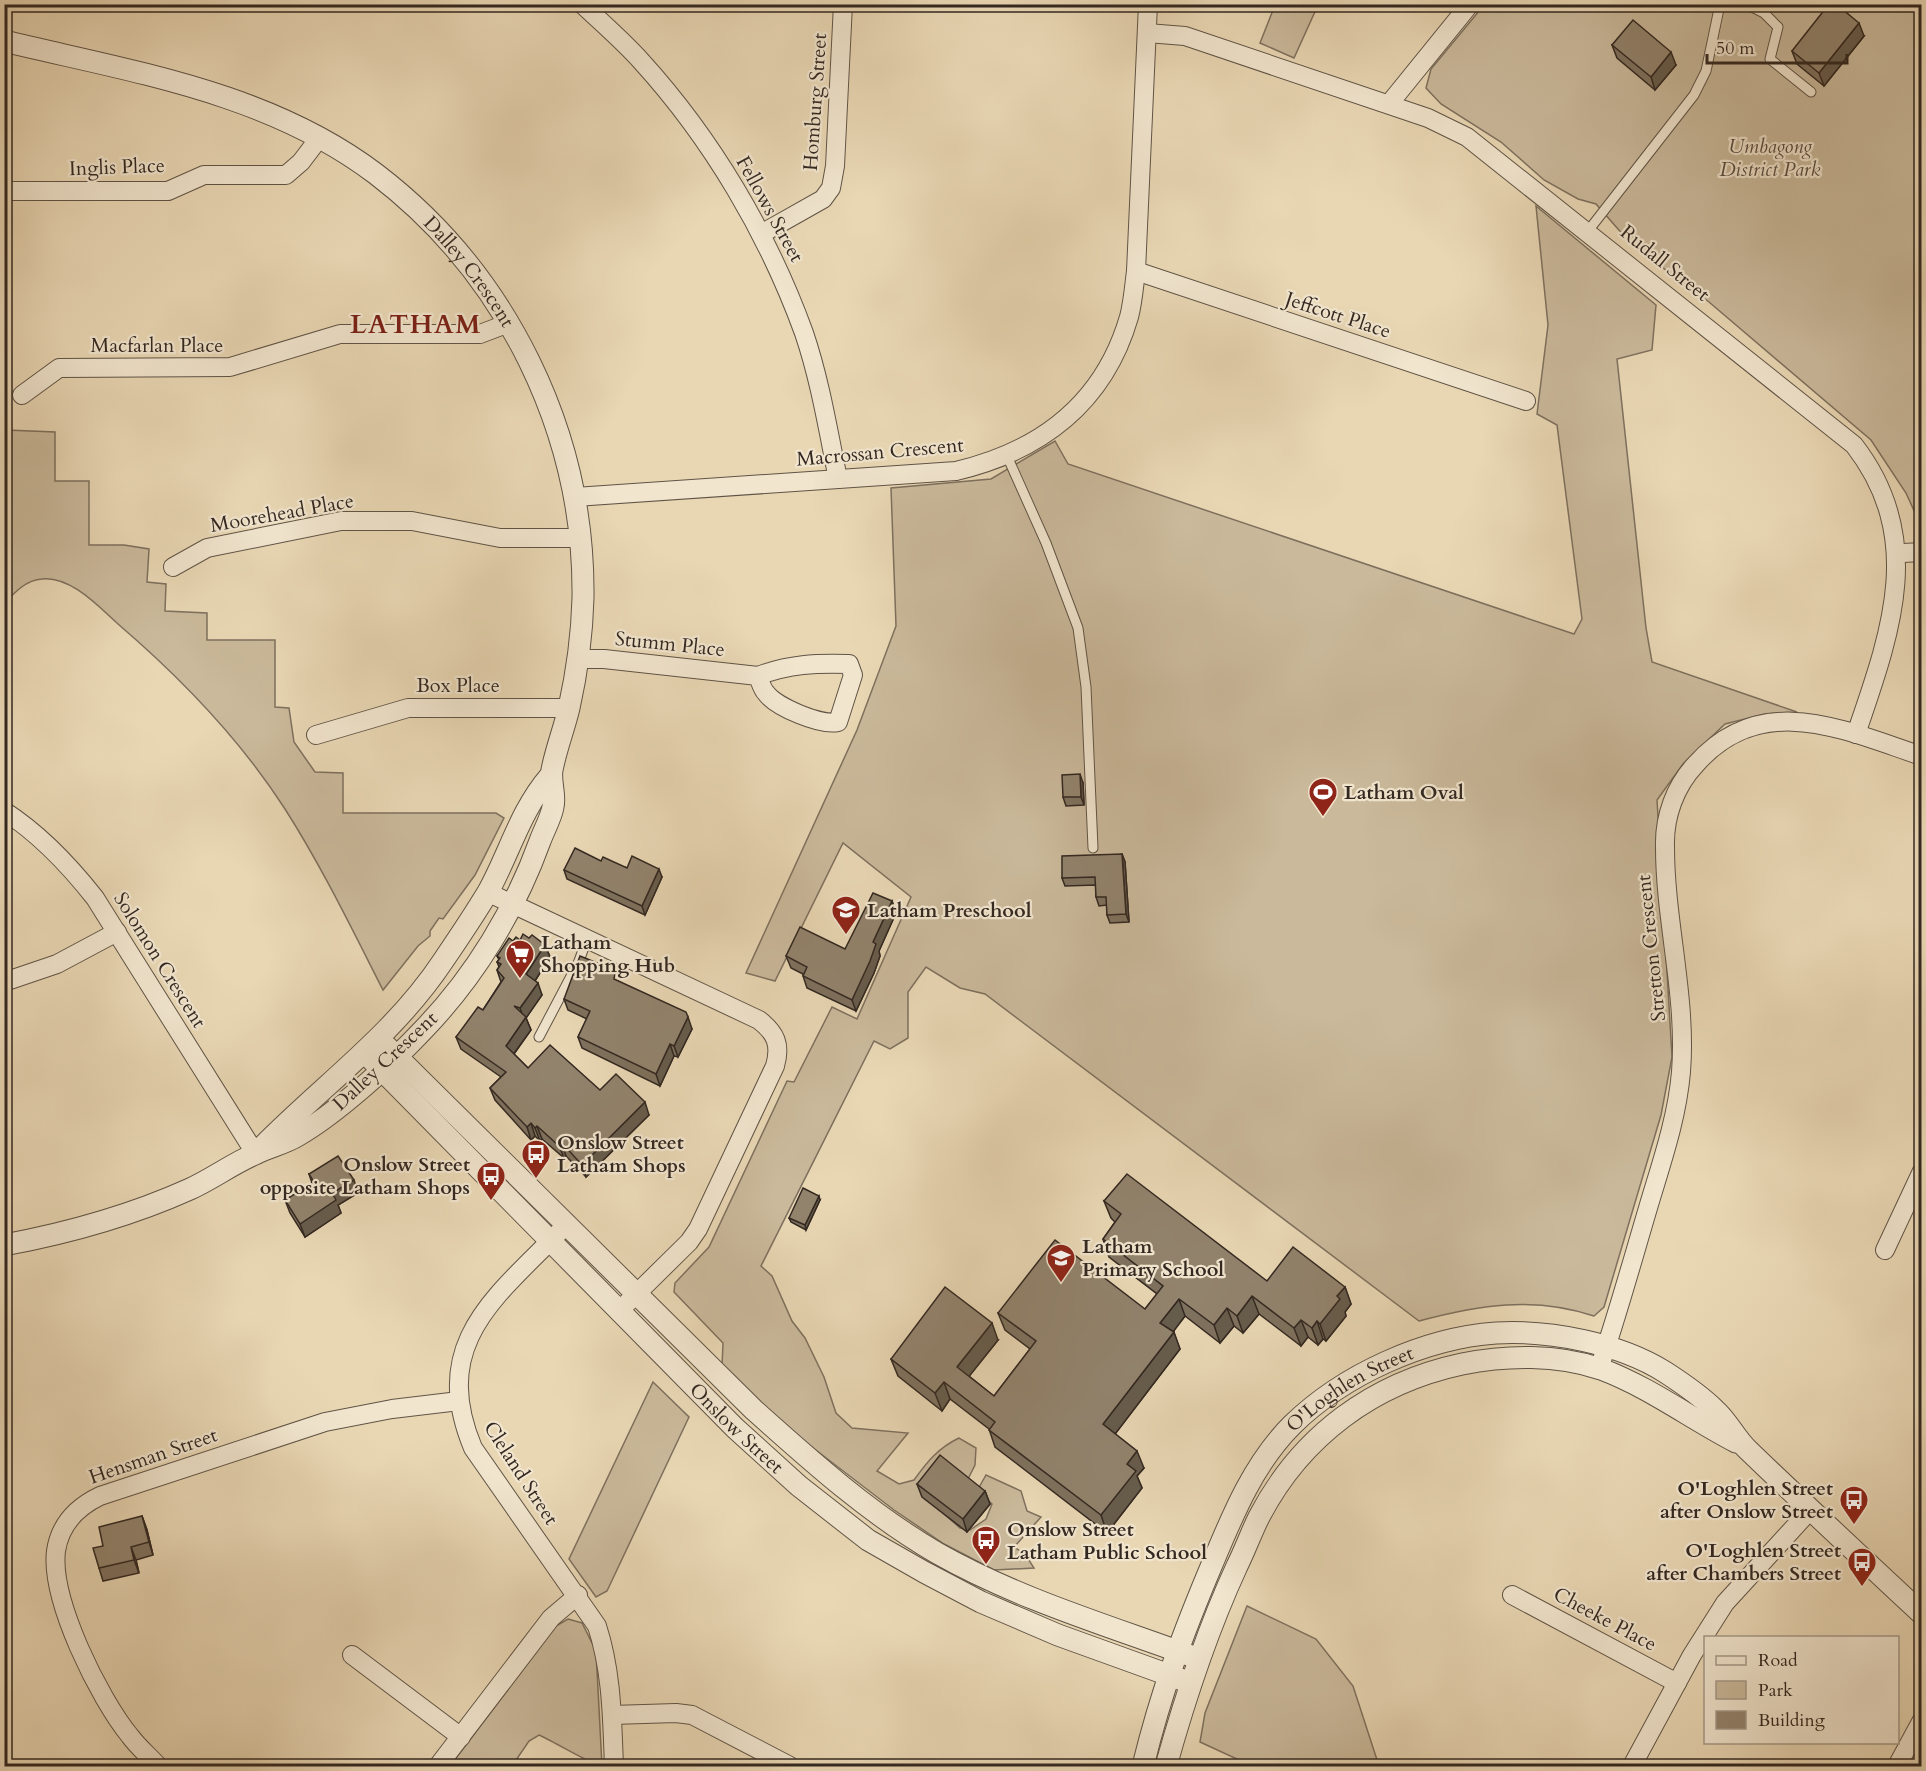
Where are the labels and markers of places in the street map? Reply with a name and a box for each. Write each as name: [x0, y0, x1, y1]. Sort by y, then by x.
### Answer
sports icon: Latham Oval: [1307, 776, 1339, 818]
place label: Latham Oval: [1344, 779, 1464, 806]
school or university icon: Latham Preschool: [830, 894, 862, 936]
place label: Latham Preschool: [867, 897, 1032, 924]
place label: Latham Shopping Hub: [541, 929, 675, 979]
supermarket icon: Latham Shopping Hub: [504, 938, 536, 980]
place label: Onslow Street Latham Shops: [557, 1129, 686, 1179]
bus stop icon: Onslow Street Latham Shops: [520, 1138, 552, 1180]
place label: Onslow Street opposite Latham Shops: [260, 1151, 470, 1201]
bus stop icon: Onslow Street opposite Latham Shops: [475, 1160, 507, 1202]
place label: Latham Primary School: [1082, 1233, 1224, 1283]
school or university icon: Latham Primary School: [1045, 1242, 1077, 1284]
place label: O'Loghlen Street after Onslow Street: [1660, 1475, 1833, 1525]
bus stop icon: O'Loghlen Street after Onslow Street: [1838, 1484, 1870, 1526]
place label: Onslow Street Latham Public School: [1007, 1516, 1207, 1566]
bus stop icon: Onslow Street Latham Public School: [970, 1524, 1002, 1566]
place label: O'Loghlen Street after Chambers Street: [1646, 1537, 1841, 1587]
bus stop icon: O'Loghlen Street after Chambers Street: [1846, 1546, 1878, 1588]

